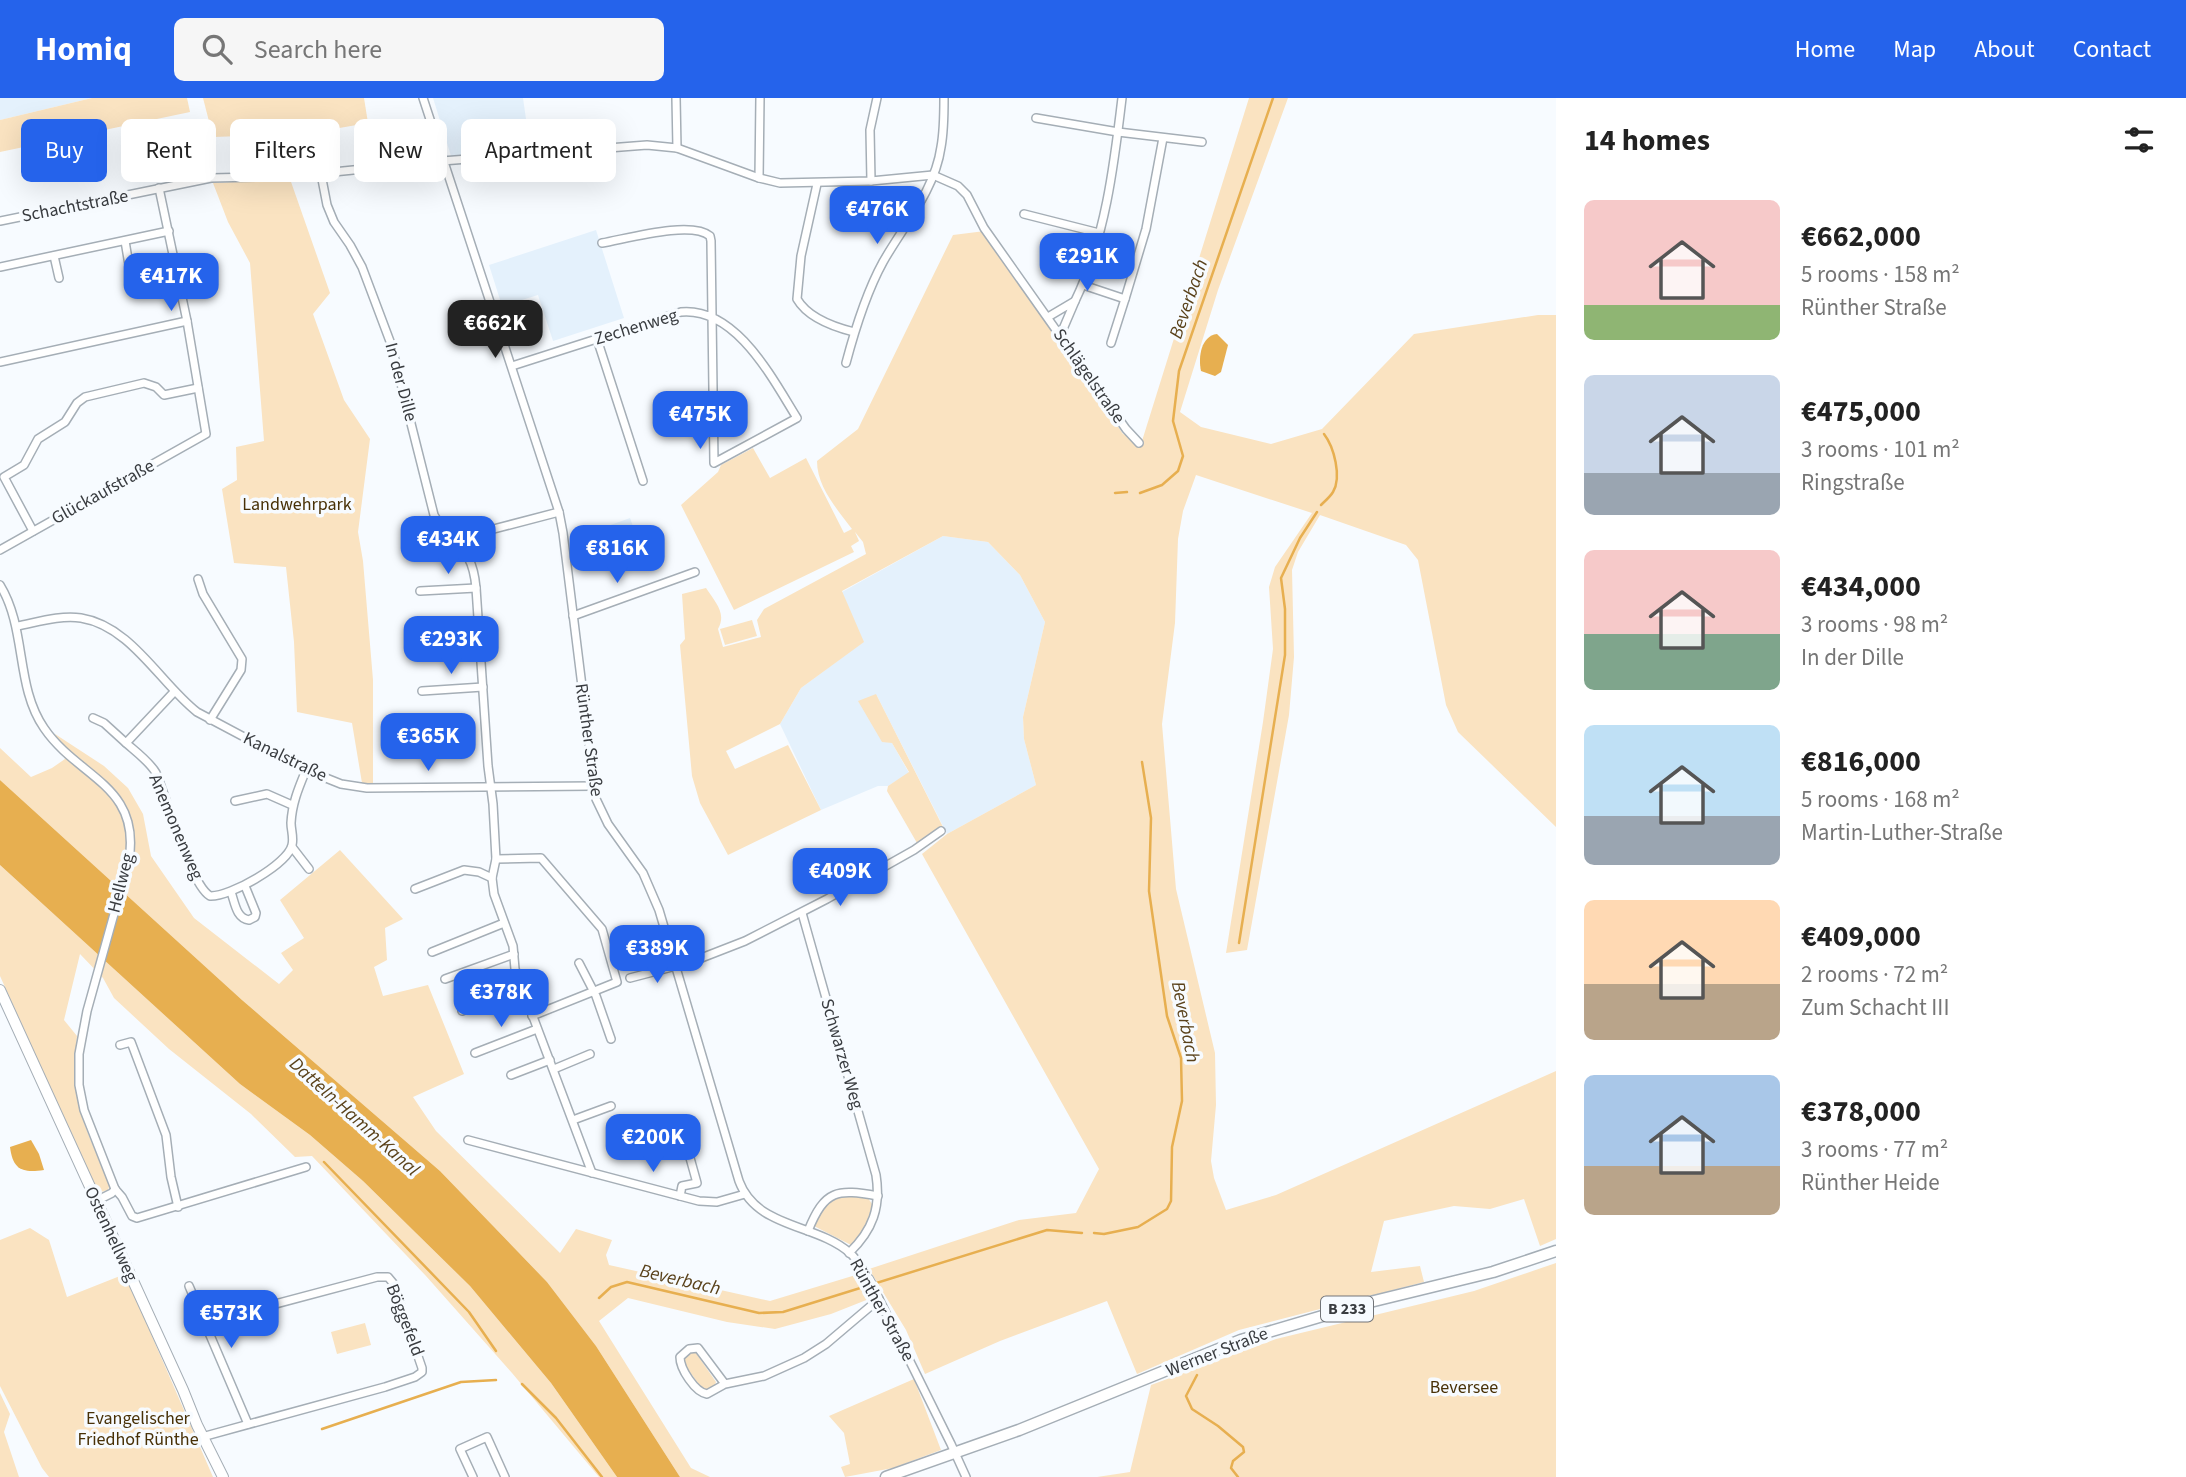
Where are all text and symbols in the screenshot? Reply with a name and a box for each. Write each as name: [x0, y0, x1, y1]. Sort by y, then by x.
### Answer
search box: [174, 18, 664, 81]
text: Homiq: [35, 26, 132, 73]
icon: search: [198, 30, 236, 68]
text: Search here: [254, 31, 382, 68]
text: Home: [1795, 32, 1855, 67]
text: Map: [1893, 32, 1936, 67]
text: About: [1974, 32, 2035, 67]
text: Contact: [2073, 32, 2151, 67]
chip: Buy: [21, 119, 107, 182]
chip: Rent: [121, 119, 216, 182]
chip: Filters: [230, 119, 340, 182]
chip: New: [354, 119, 447, 182]
chip: Apartment: [461, 119, 616, 182]
text: 14 homes: [1584, 119, 1710, 162]
icon: filters: [2120, 121, 2158, 159]
street label: Schachtstraße: [20, 183, 130, 229]
pin: €476K: [828, 186, 926, 246]
text: €476K: [846, 192, 908, 225]
text: €662,000: [1801, 215, 1921, 258]
icon: home: [1640, 228, 1724, 312]
pin: €291K: [1038, 234, 1136, 293]
text: €291K: [1056, 239, 1118, 272]
pin: €417K: [122, 254, 220, 313]
water label: Beverbach: [1163, 256, 1215, 342]
text: 5 rooms · 158 m²: [1801, 258, 1960, 291]
text: €417K: [140, 259, 202, 292]
text: Rünther Straße: [1801, 291, 1947, 324]
pin: €662K: [446, 300, 544, 360]
street label: Zechenweg: [591, 303, 681, 351]
text: €662K: [464, 306, 526, 339]
street label: Schlägelstraße: [1047, 323, 1131, 429]
street label: In der Dille: [379, 340, 424, 424]
text: €475,000: [1801, 390, 1921, 433]
pin: €475K: [651, 392, 749, 451]
text: €475K: [669, 397, 731, 430]
icon: home: [1640, 403, 1724, 487]
text: 3 rooms · 101 m²: [1801, 433, 1960, 466]
street label: Glückaufstraße: [47, 453, 159, 531]
text: Ringstraße: [1801, 466, 1905, 499]
park label: Landwehrpark: [242, 492, 352, 517]
pin: €434K: [399, 517, 497, 576]
text: €434K: [417, 522, 479, 555]
pin: €816K: [568, 526, 666, 585]
text: €816K: [586, 531, 648, 564]
text: €434,000: [1801, 565, 1921, 608]
icon: home: [1640, 578, 1724, 662]
text: 3 rooms · 98 m²: [1801, 608, 1948, 641]
pin: €293K: [402, 616, 500, 676]
text: €293K: [420, 622, 482, 655]
text: In der Dille: [1801, 641, 1904, 674]
street label: Rünther Straße: [569, 682, 609, 798]
pin: €365K: [379, 714, 477, 773]
text: €365K: [397, 719, 459, 752]
street label: Kanalstraße: [239, 726, 331, 788]
text: €816,000: [1801, 740, 1921, 783]
icon: home: [1640, 753, 1724, 837]
street label: Anemonenweg: [143, 770, 209, 884]
text: 5 rooms · 168 m²: [1801, 783, 1960, 816]
text: Martin-Luther-Straße: [1801, 816, 2003, 849]
pin: €409K: [791, 848, 889, 908]
street label: Hellweg: [102, 851, 140, 915]
text: €409K: [809, 854, 871, 887]
text: €409,000: [1801, 915, 1921, 958]
pin: €389K: [608, 926, 706, 985]
icon: home: [1640, 928, 1724, 1012]
text: €389K: [626, 931, 688, 964]
text: 2 rooms · 72 m²: [1801, 958, 1948, 991]
pin: €378K: [452, 970, 550, 1029]
text: €378K: [470, 975, 532, 1008]
water label: Beverbach: [1164, 979, 1206, 1065]
text: Zum Schacht III: [1801, 991, 1949, 1024]
street label: Schwarzer Weg: [814, 996, 870, 1112]
water label: Datteln-Hamm-Kanal: [283, 1051, 425, 1183]
text: €378,000: [1801, 1090, 1921, 1133]
icon: home: [1640, 1103, 1724, 1187]
pin: €200K: [604, 1114, 702, 1174]
text: €200K: [622, 1120, 684, 1153]
text: 3 rooms · 77 m²: [1801, 1133, 1948, 1166]
text: Rünther Heide: [1801, 1166, 1940, 1199]
street label: Ostenhellweg: [78, 1182, 144, 1286]
street label: Rünther Straße: [843, 1254, 921, 1366]
water label: Beverbach: [637, 1258, 723, 1302]
street label: Böggefeld: [380, 1280, 430, 1360]
pin: €573K: [182, 1290, 280, 1350]
text: €573K: [200, 1296, 262, 1329]
road number: B 233: [1321, 1296, 1373, 1322]
street label: Werner Straße: [1162, 1321, 1272, 1383]
park label: Beversee: [1430, 1375, 1498, 1400]
park label: Evangelischer Friedhof Rünthe: [77, 1406, 199, 1452]

